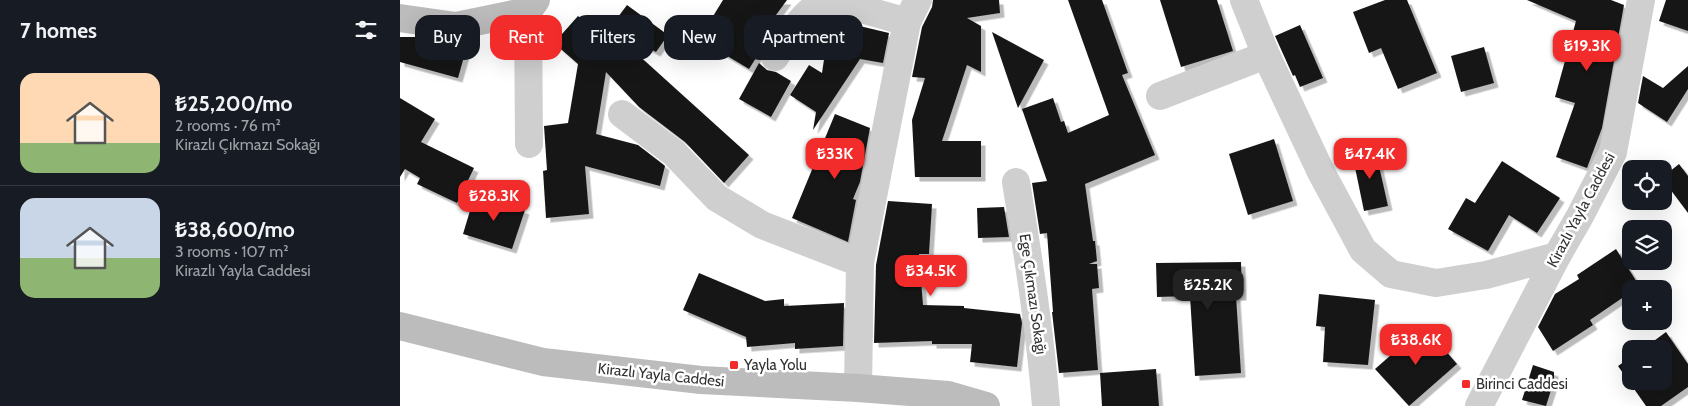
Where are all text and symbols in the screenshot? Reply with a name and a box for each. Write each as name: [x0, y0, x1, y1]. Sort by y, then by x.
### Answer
chip: Buy: [415, 15, 480, 60]
chip: Rent: [490, 15, 562, 60]
chip: Filters: [572, 15, 654, 60]
chip: New: [664, 15, 734, 60]
chip: Apartment: [744, 15, 863, 60]
icon: filters: [352, 16, 380, 44]
text: 7 homes: [20, 18, 97, 43]
pin: ₺19.3K: [1546, 30, 1628, 72]
text: ₺19.3K: [1564, 36, 1610, 55]
text: ₺25,200/mo: [175, 91, 292, 116]
icon: home: [60, 93, 120, 153]
text: 2 rooms · 76 m²: [175, 116, 281, 135]
text: Kirazlı Çıkmazı Sokağı: [175, 135, 320, 154]
pin: ₺33K: [805, 138, 865, 180]
pin: ₺47.4K: [1329, 138, 1411, 180]
text: ₺33K: [817, 144, 853, 163]
text: ₺47.4K: [1345, 144, 1395, 163]
street label: Kirazlı Yayla Caddesi: [1543, 150, 1619, 270]
map controls: [1622, 160, 1672, 390]
button: locate: [1622, 160, 1672, 210]
pin: ₺28.3K: [453, 180, 535, 222]
text: ₺28.3K: [469, 186, 519, 205]
text: ₺38,600/mo: [175, 217, 295, 242]
icon: home: [60, 218, 120, 278]
button: layers: [1622, 220, 1672, 270]
street label: Ege Çıkmazı Sokağı: [1016, 232, 1050, 356]
text: 3 rooms · 107 m²: [175, 242, 289, 261]
pin: ₺34.5K: [890, 254, 972, 297]
text: Kirazlı Yayla Caddesi: [175, 261, 311, 280]
text: ₺34.5K: [906, 261, 956, 280]
pin: ₺25.2K: [1167, 268, 1249, 311]
text: ₺25.2K: [1184, 275, 1232, 294]
button: +: [1622, 280, 1672, 330]
pin: ₺38.6K: [1375, 324, 1457, 366]
text: ₺38.6K: [1391, 330, 1441, 349]
button: −: [1622, 340, 1672, 390]
place label: Yayla Yolu: [743, 356, 807, 374]
street label: Kirazlı Yayla Caddesi: [597, 359, 725, 391]
marker: Yayla Yolu: [728, 359, 740, 371]
place label: Birinci Caddesi: [1476, 375, 1568, 393]
marker: Birinci Caddesi: [1460, 378, 1472, 390]

